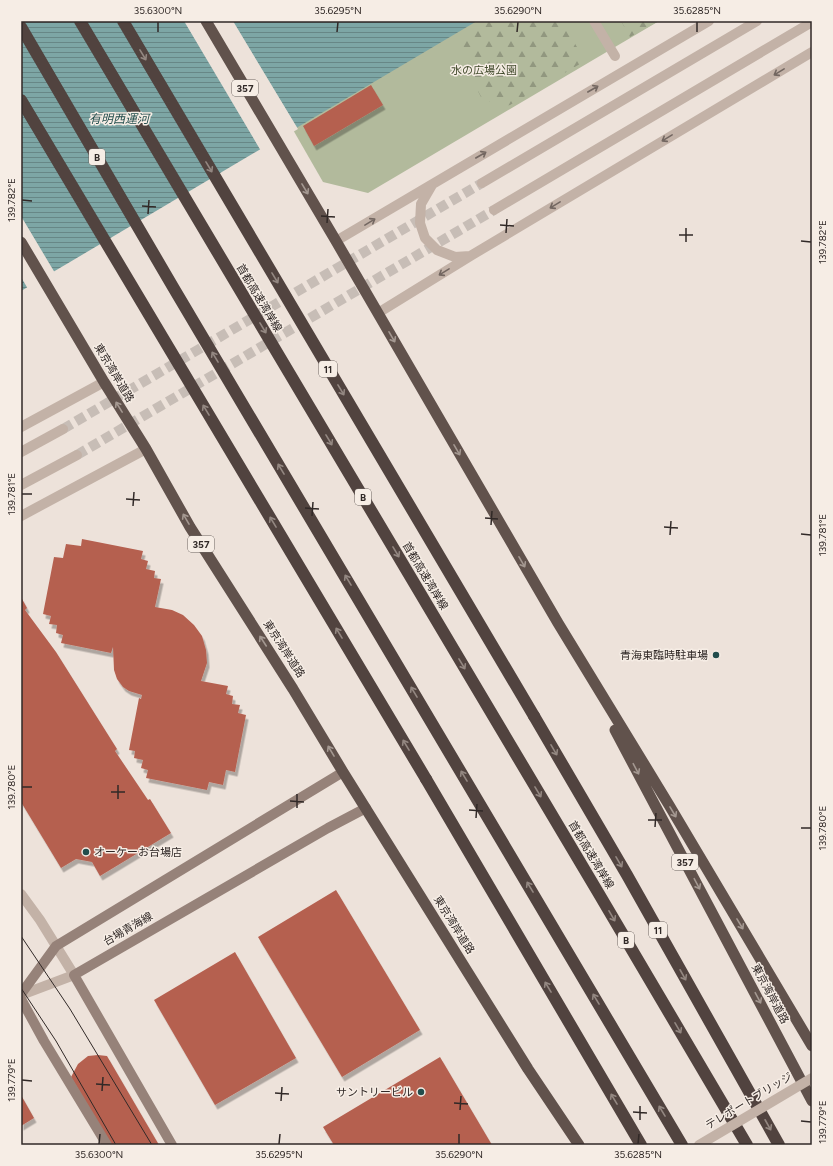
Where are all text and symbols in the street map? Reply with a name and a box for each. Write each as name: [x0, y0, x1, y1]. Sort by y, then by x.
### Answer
text: 35.6300°N: [134, 4, 182, 17]
text: 35.6295°N: [314, 4, 362, 17]
text: 35.6290°N: [494, 4, 542, 17]
text: 35.6285°N: [673, 4, 721, 17]
one-way arrow: [139, 49, 147, 61]
park label: 水の広場公園: [451, 64, 517, 77]
one-way arrow: [773, 68, 785, 76]
road number: 357: [232, 80, 258, 96]
one-way arrow: [587, 84, 599, 92]
water label: 有明西運河: [89, 112, 151, 126]
one-way arrow: [661, 135, 673, 143]
road number: B: [89, 149, 105, 165]
one-way arrow: [475, 150, 487, 158]
one-way arrow: [205, 161, 213, 173]
text: 139.782°E: [5, 178, 18, 222]
one-way arrow: [302, 183, 310, 195]
one-way arrow: [549, 202, 561, 210]
one-way arrow: [364, 217, 376, 225]
text: 139.782°E: [816, 220, 829, 264]
street label: 首都高速湾岸線: [234, 262, 284, 334]
one-way arrow: [438, 269, 450, 277]
one-way arrow: [271, 273, 279, 284]
one-way arrow: [259, 322, 267, 334]
one-way arrow: [389, 331, 397, 343]
street label: 東京湾岸道路: [91, 341, 137, 405]
one-way arrow: [210, 351, 218, 363]
road number: 11: [319, 361, 337, 377]
one-way arrow: [338, 384, 346, 396]
one-way arrow: [115, 401, 123, 413]
one-way arrow: [202, 404, 210, 416]
one-way arrow: [326, 434, 334, 446]
one-way arrow: [454, 444, 462, 456]
one-way arrow: [277, 463, 285, 475]
text: 139.781°E: [5, 473, 18, 515]
road number: B: [355, 489, 371, 505]
one-way arrow: [181, 513, 189, 525]
text: 139.781°E: [816, 514, 829, 556]
one-way arrow: [268, 516, 276, 528]
road number: 357: [188, 536, 214, 552]
street label: 首都高速湾岸線: [400, 540, 450, 612]
one-way arrow: [392, 546, 400, 558]
one-way arrow: [519, 556, 527, 568]
one-way arrow: [343, 574, 351, 586]
street label: 東京湾岸道路: [261, 618, 307, 680]
one-way arrow: [335, 627, 343, 639]
one-way arrow: [258, 635, 267, 646]
place label: 青海東臨時駐車場: [620, 649, 708, 662]
marker: 青海東臨時駐車場: [711, 650, 721, 660]
one-way arrow: [458, 658, 466, 669]
one-way arrow: [410, 687, 418, 698]
one-way arrow: [401, 739, 409, 751]
one-way arrow: [550, 744, 558, 756]
one-way arrow: [326, 745, 334, 757]
one-way arrow: [633, 763, 640, 775]
text: 139.780°E: [5, 765, 18, 809]
one-way arrow: [459, 770, 467, 782]
one-way arrow: [535, 786, 543, 798]
one-way arrow: [670, 806, 678, 818]
text: 139.780°E: [816, 806, 829, 850]
street label: 首都高速湾岸線: [566, 819, 616, 891]
place label: オーケーお台場店: [94, 846, 182, 859]
marker: オーケーお台場店: [81, 847, 91, 857]
road number: 357: [672, 854, 698, 870]
one-way arrow: [616, 856, 624, 868]
one-way arrow: [694, 877, 701, 889]
one-way arrow: [526, 882, 534, 893]
street label: 東京湾岸道路: [431, 894, 477, 956]
street label: 台場青海線: [101, 910, 155, 948]
one-way arrow: [608, 910, 616, 921]
one-way arrow: [736, 918, 744, 930]
road number: 11: [649, 922, 667, 938]
road number: B: [618, 932, 634, 948]
street label: 東京湾岸道路: [749, 962, 791, 1026]
one-way arrow: [680, 969, 688, 981]
one-way arrow: [544, 981, 552, 993]
one-way arrow: [754, 992, 762, 1004]
one-way arrow: [592, 993, 600, 1005]
one-way arrow: [674, 1022, 682, 1034]
text: 139.779°E: [5, 1058, 18, 1102]
street label: テレポートブリッジ: [703, 1070, 795, 1132]
place label: サントリービル: [336, 1086, 413, 1099]
marker: サントリービル: [416, 1087, 426, 1097]
one-way arrow: [610, 1093, 618, 1105]
text: 139.779°E: [816, 1100, 829, 1144]
one-way arrow: [658, 1105, 666, 1117]
one-way arrow: [764, 1119, 772, 1131]
text: 35.6300°N: [75, 1148, 123, 1161]
text: 35.6295°N: [255, 1148, 303, 1161]
text: 35.6290°N: [435, 1148, 483, 1161]
text: 35.6285°N: [614, 1148, 662, 1161]

